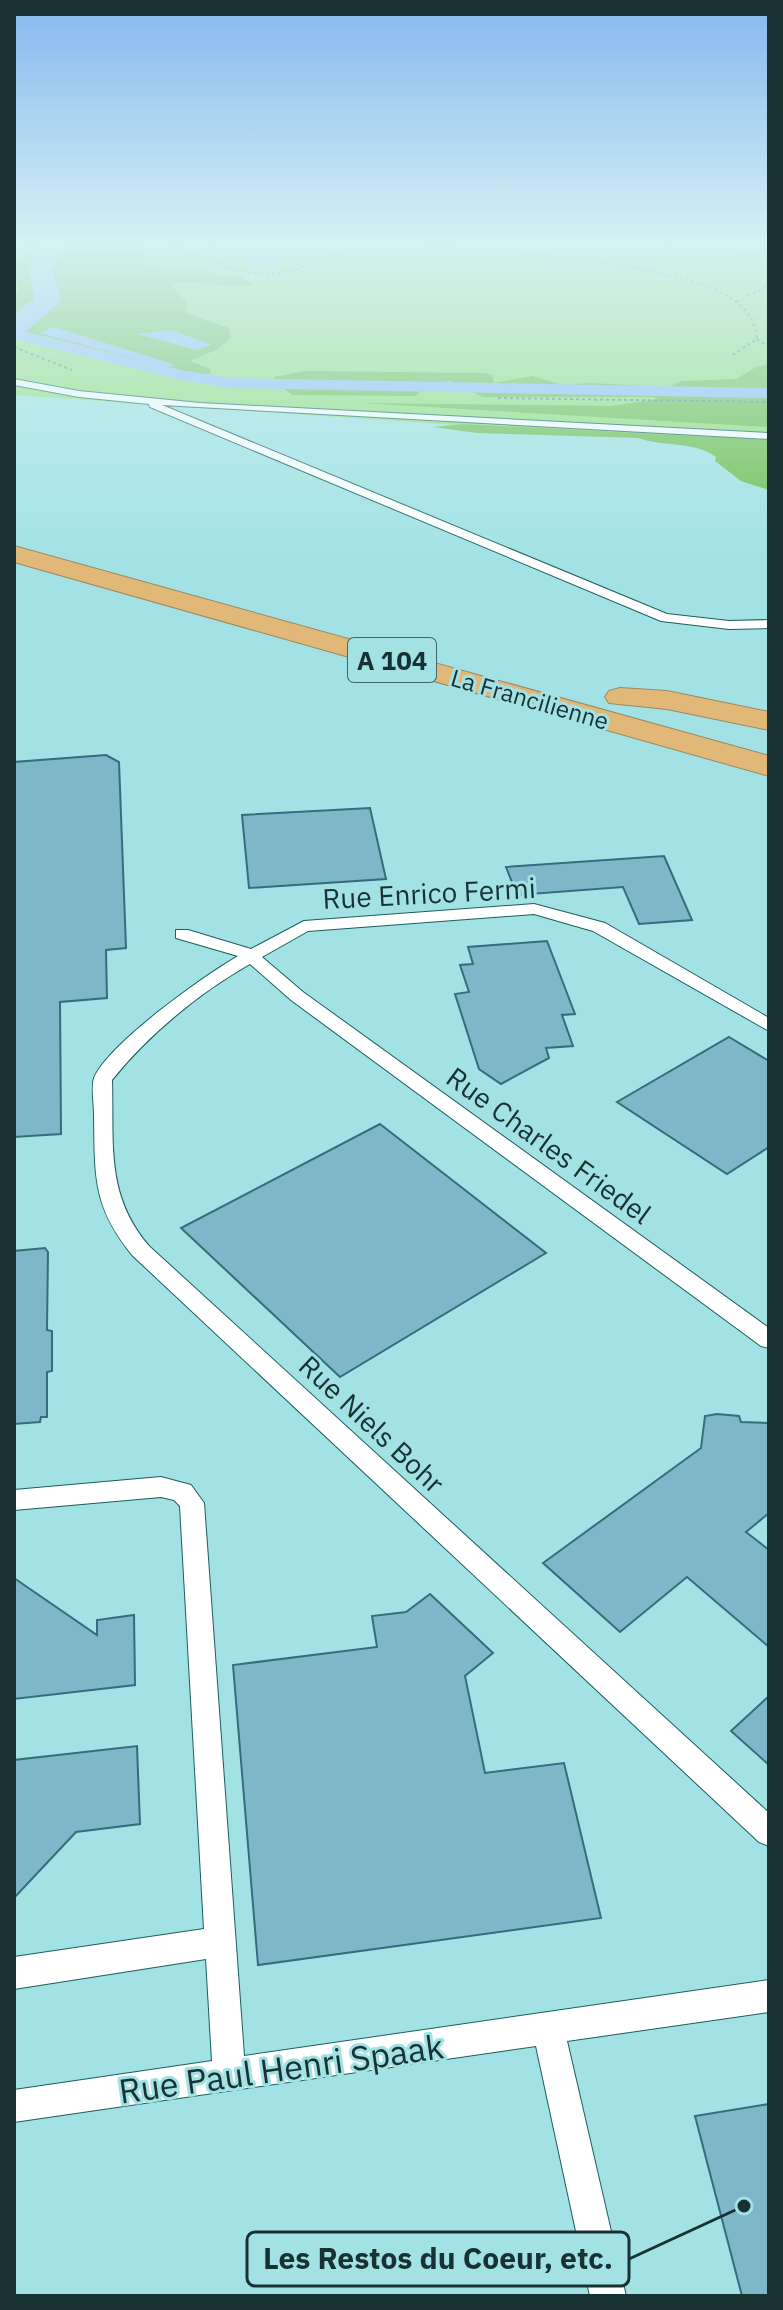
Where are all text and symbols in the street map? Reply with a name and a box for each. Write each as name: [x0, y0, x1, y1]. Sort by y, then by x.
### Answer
road number: A 104: [348, 638, 436, 682]
street label: La Francilienne: [447, 661, 613, 737]
street label: Rue Enrico Fermi: [321, 869, 537, 917]
street label: Rue Charles Friedel: [439, 1058, 659, 1232]
street label: Rue Niels Bohr: [291, 1347, 453, 1501]
street label: Rue Paul Henri Spaak: [116, 2023, 446, 2113]
callout: Les Restos du Coeur, etc.: [247, 2232, 629, 2286]
text: Les Restos du Coeur, etc.: [263, 2238, 613, 2277]

